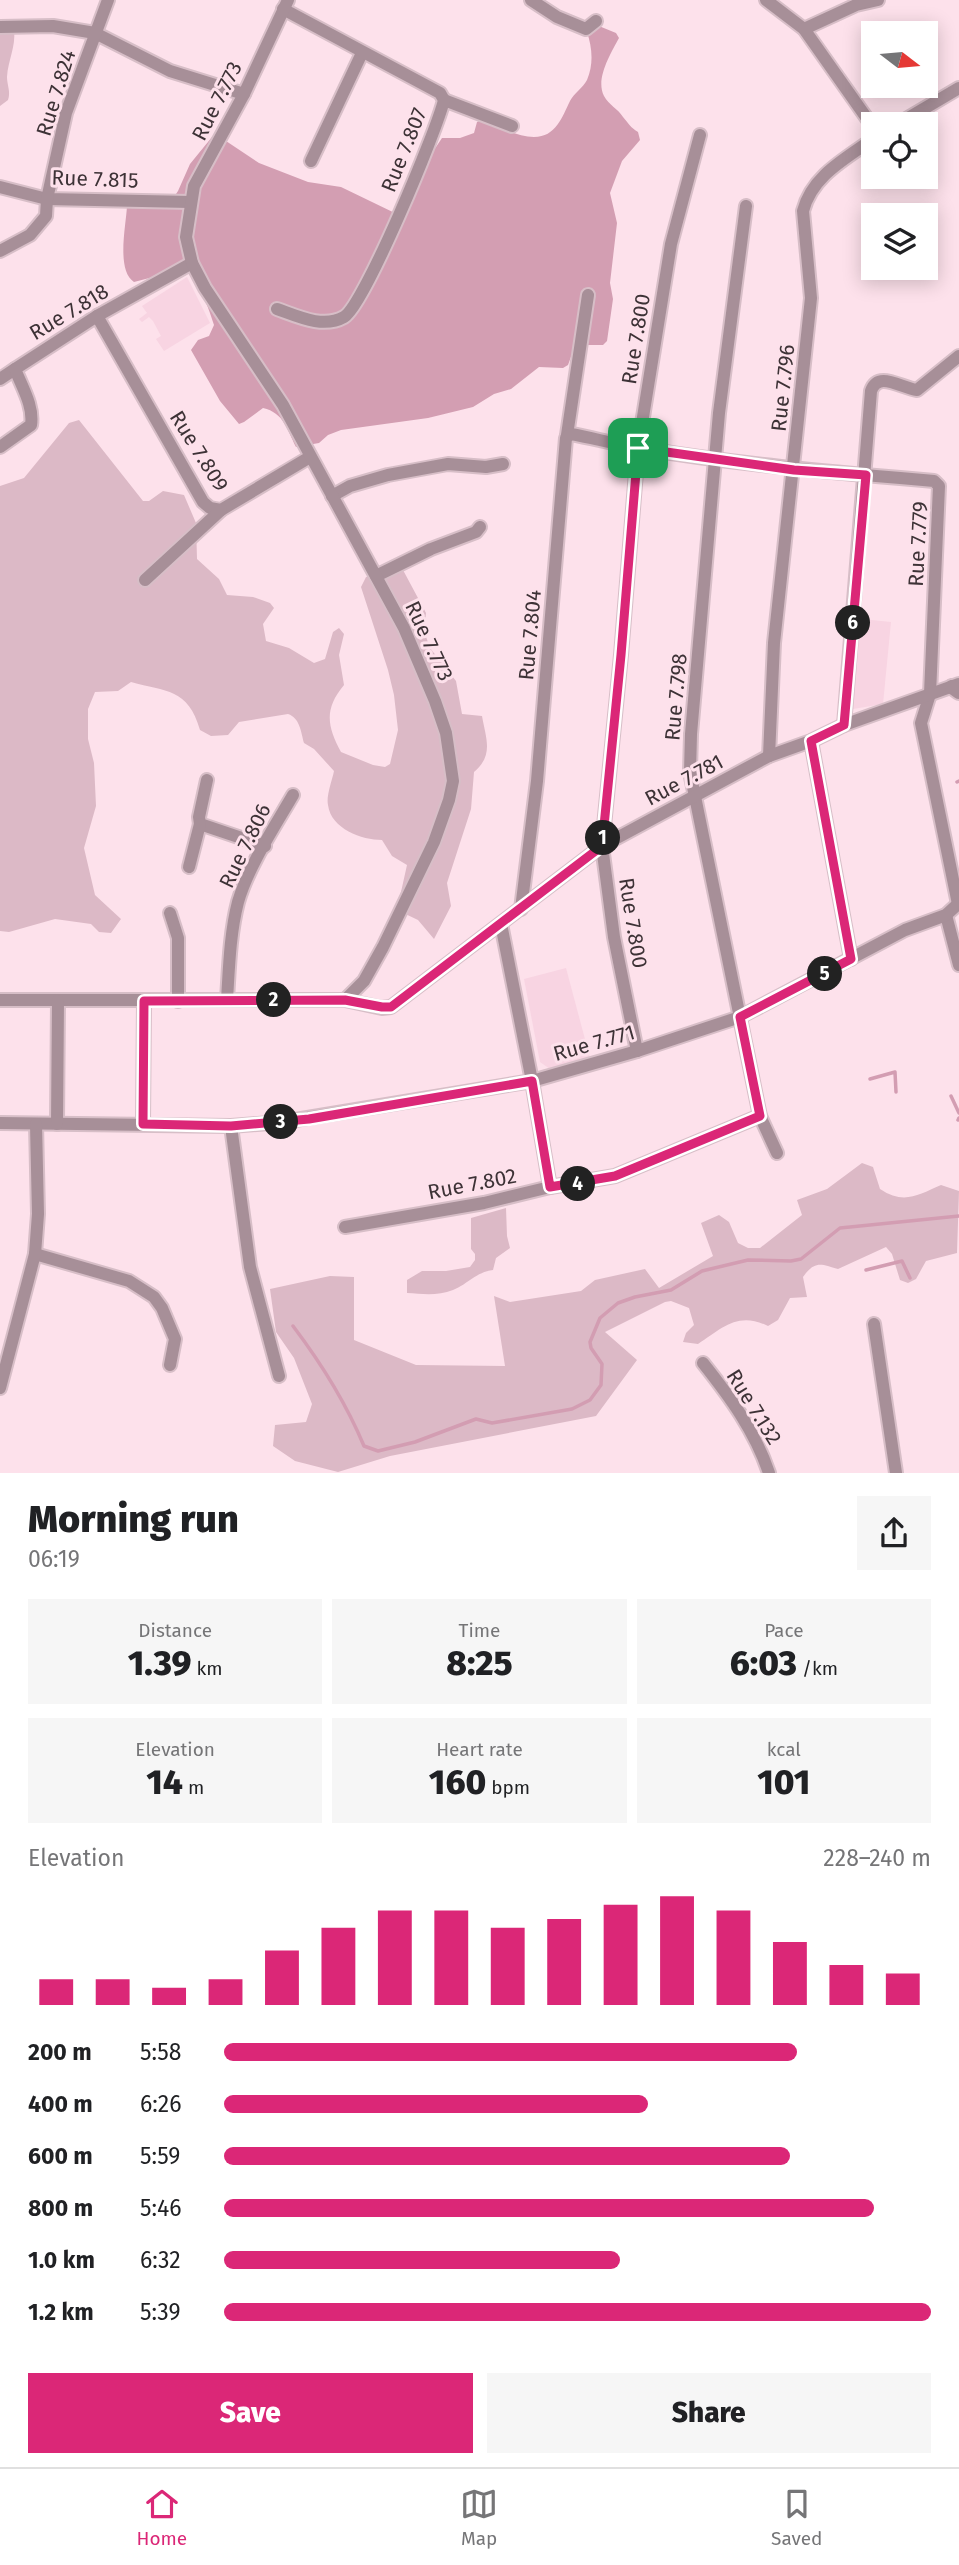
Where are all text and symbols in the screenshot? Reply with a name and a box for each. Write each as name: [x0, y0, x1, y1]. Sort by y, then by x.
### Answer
north arrow: [861, 21, 938, 98]
map controls: [861, 21, 938, 280]
street label: Rue 7.824: [31, 47, 81, 139]
street label: Rue 7.773: [186, 57, 248, 145]
street label: Rue 7.807: [375, 104, 433, 196]
button: locate: [861, 112, 938, 189]
street label: Rue 7.815: [51, 164, 139, 194]
button: layers: [861, 203, 938, 280]
street label: Rue 7.818: [25, 278, 113, 346]
street label: Rue 7.800: [616, 292, 656, 386]
street label: Rue 7.796: [765, 343, 801, 433]
street label: Rue 7.809: [164, 406, 234, 496]
pin: [608, 418, 668, 478]
icon: arrive: [619, 429, 657, 467]
street label: Rue 7.779: [903, 501, 933, 587]
street label: Rue 7.804: [513, 589, 547, 681]
street label: Rue 7.773: [399, 597, 459, 685]
pin: 6: [836, 606, 870, 640]
text: 6: [847, 611, 858, 634]
street label: Rue 7.798: [659, 652, 693, 742]
street label: Rue 7.781: [640, 749, 728, 811]
street label: Rue 7.806: [213, 799, 277, 893]
pin: 1: [586, 820, 620, 856]
text: 1: [598, 826, 607, 849]
street label: Rue 7.800: [613, 876, 653, 970]
pin: 5: [808, 956, 842, 992]
text: 5: [819, 962, 830, 985]
pin: 2: [256, 982, 292, 1018]
text: 2: [269, 988, 278, 1011]
street label: Rue 7.771: [550, 1019, 638, 1067]
pin: 3: [264, 1104, 298, 1140]
text: 3: [276, 1110, 285, 1133]
street label: Rue 7.802: [425, 1163, 519, 1205]
pin: 4: [560, 1166, 596, 1202]
text: 4: [572, 1172, 583, 1195]
street label: Rue 7.132: [721, 1365, 787, 1449]
text: Morning run: [28, 1496, 239, 1542]
button: share: [857, 1496, 931, 1570]
text: 06:19: [28, 1545, 80, 1573]
text: Distance: [138, 1619, 212, 1642]
text: Time: [459, 1619, 500, 1642]
text: Pace: [764, 1619, 804, 1642]
text: 1.39: [128, 1642, 191, 1684]
text: 8:25: [446, 1642, 513, 1684]
text: 6:03: [730, 1642, 797, 1684]
text: km: [191, 1657, 223, 1680]
text: /km: [797, 1657, 838, 1680]
text: Elevation: [135, 1738, 215, 1761]
text: Heart rate: [436, 1738, 523, 1761]
text: kcal: [767, 1738, 801, 1761]
text: 14: [146, 1761, 183, 1803]
text: 160: [429, 1761, 486, 1803]
text: 101: [757, 1761, 810, 1803]
text: m: [183, 1776, 204, 1799]
text: bpm: [486, 1776, 530, 1799]
text: Elevation: [28, 1844, 124, 1872]
text: 228–240 m: [823, 1844, 931, 1872]
text: 200 m: [28, 2038, 92, 2066]
text: 5:58: [140, 2038, 181, 2066]
text: 400 m: [28, 2090, 93, 2118]
text: 6:26: [140, 2090, 181, 2118]
text: 600 m: [28, 2142, 93, 2170]
text: 5:59: [140, 2142, 180, 2170]
text: 800 m: [28, 2194, 93, 2222]
text: 5:46: [140, 2194, 181, 2222]
text: 1.0 km: [28, 2246, 95, 2274]
text: 6:32: [140, 2246, 181, 2274]
text: 1.2 km: [28, 2298, 94, 2326]
text: 5:39: [140, 2298, 181, 2326]
button: Save: [28, 2373, 473, 2453]
button: Share: [487, 2373, 931, 2453]
tab: Home: [136, 2485, 187, 2550]
tab: Map: [460, 2485, 498, 2550]
tab: Saved: [771, 2485, 822, 2550]

